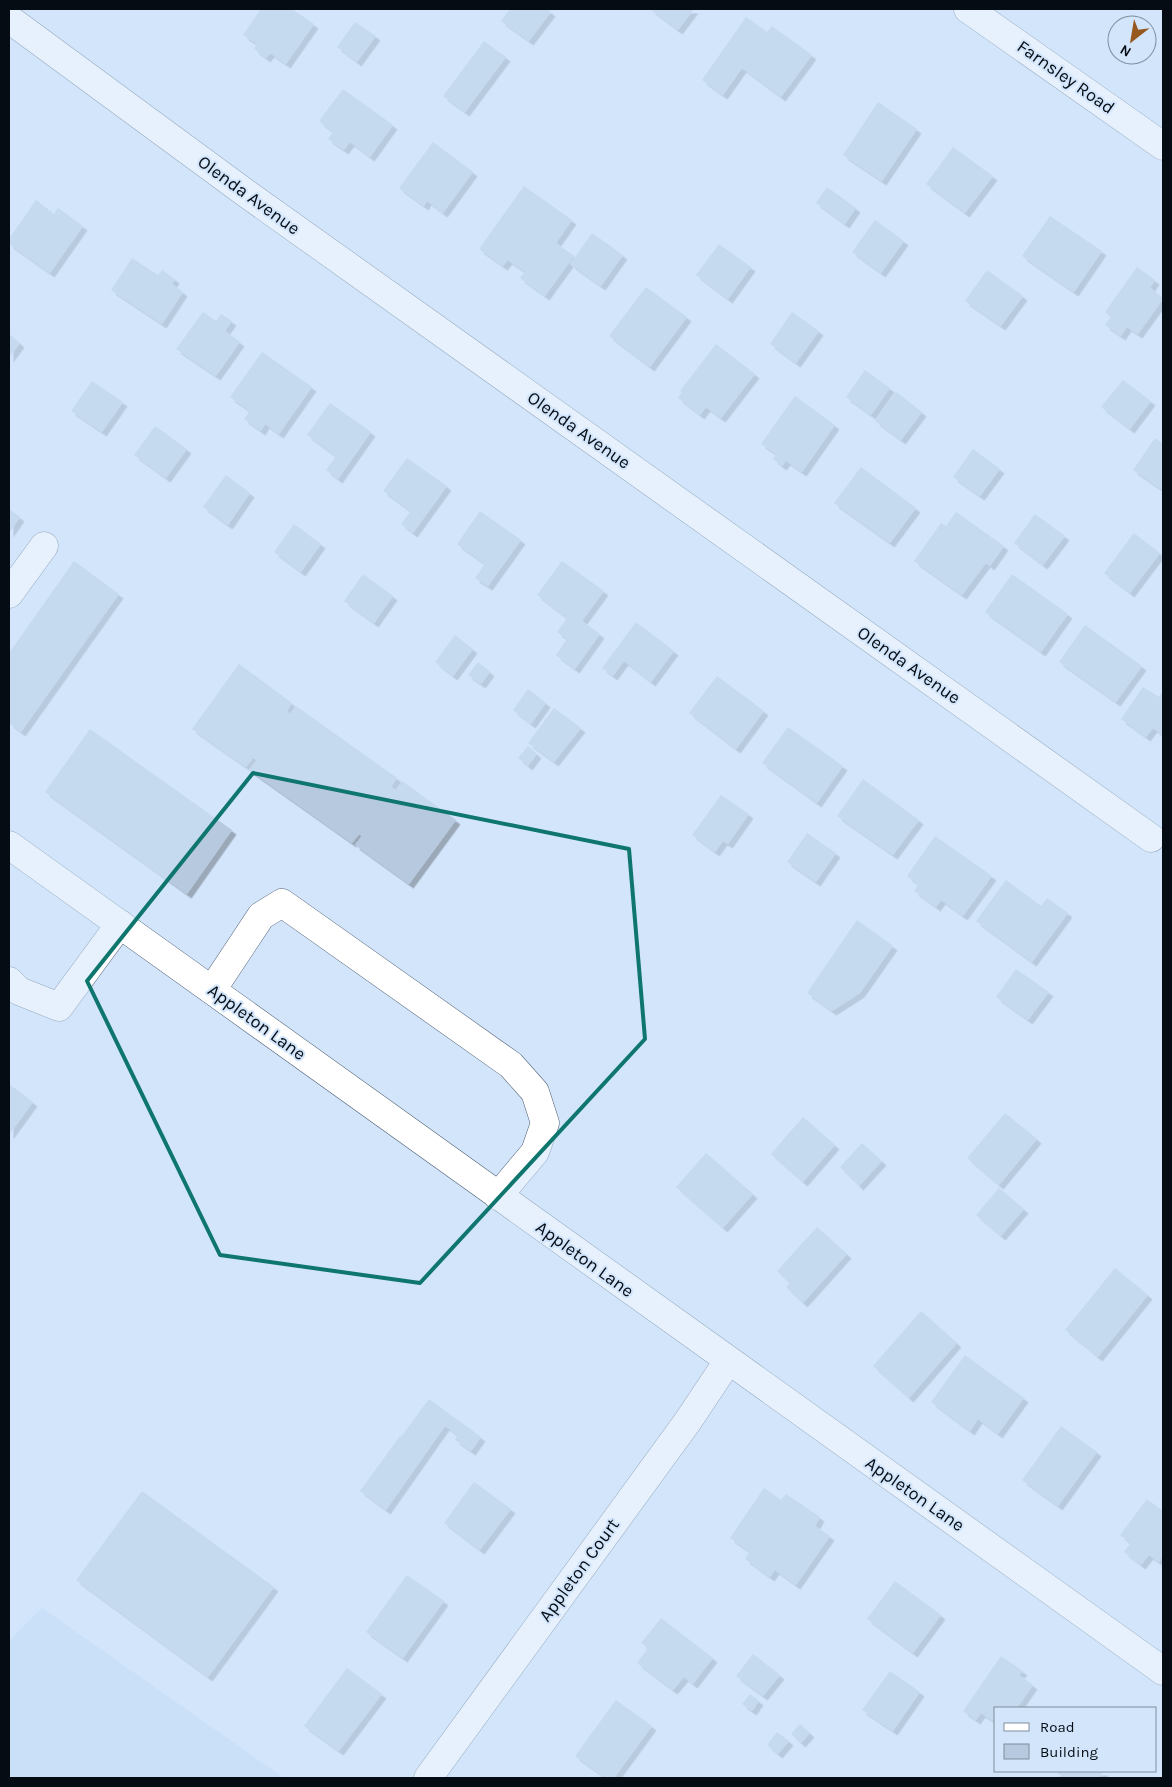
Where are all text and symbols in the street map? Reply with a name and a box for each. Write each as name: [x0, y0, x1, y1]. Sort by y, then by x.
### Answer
north arrow: [1107, 15, 1157, 65]
street label: Farnsley Road: [1013, 35, 1119, 119]
text: N: [1117, 41, 1134, 61]
street label: Olenda Avenue: [194, 151, 304, 239]
street label: Olenda Avenue: [523, 386, 635, 474]
street label: Olenda Avenue: [853, 621, 965, 709]
street label: Appleton Lane: [204, 979, 310, 1065]
street label: Appleton Lane: [532, 1216, 638, 1302]
street label: Appleton Lane: [861, 1452, 969, 1536]
street label: Appleton Court: [534, 1514, 624, 1626]
legend: [994, 1707, 1157, 1772]
text: Road: [1040, 1718, 1075, 1736]
text: Building: [1040, 1743, 1098, 1761]

